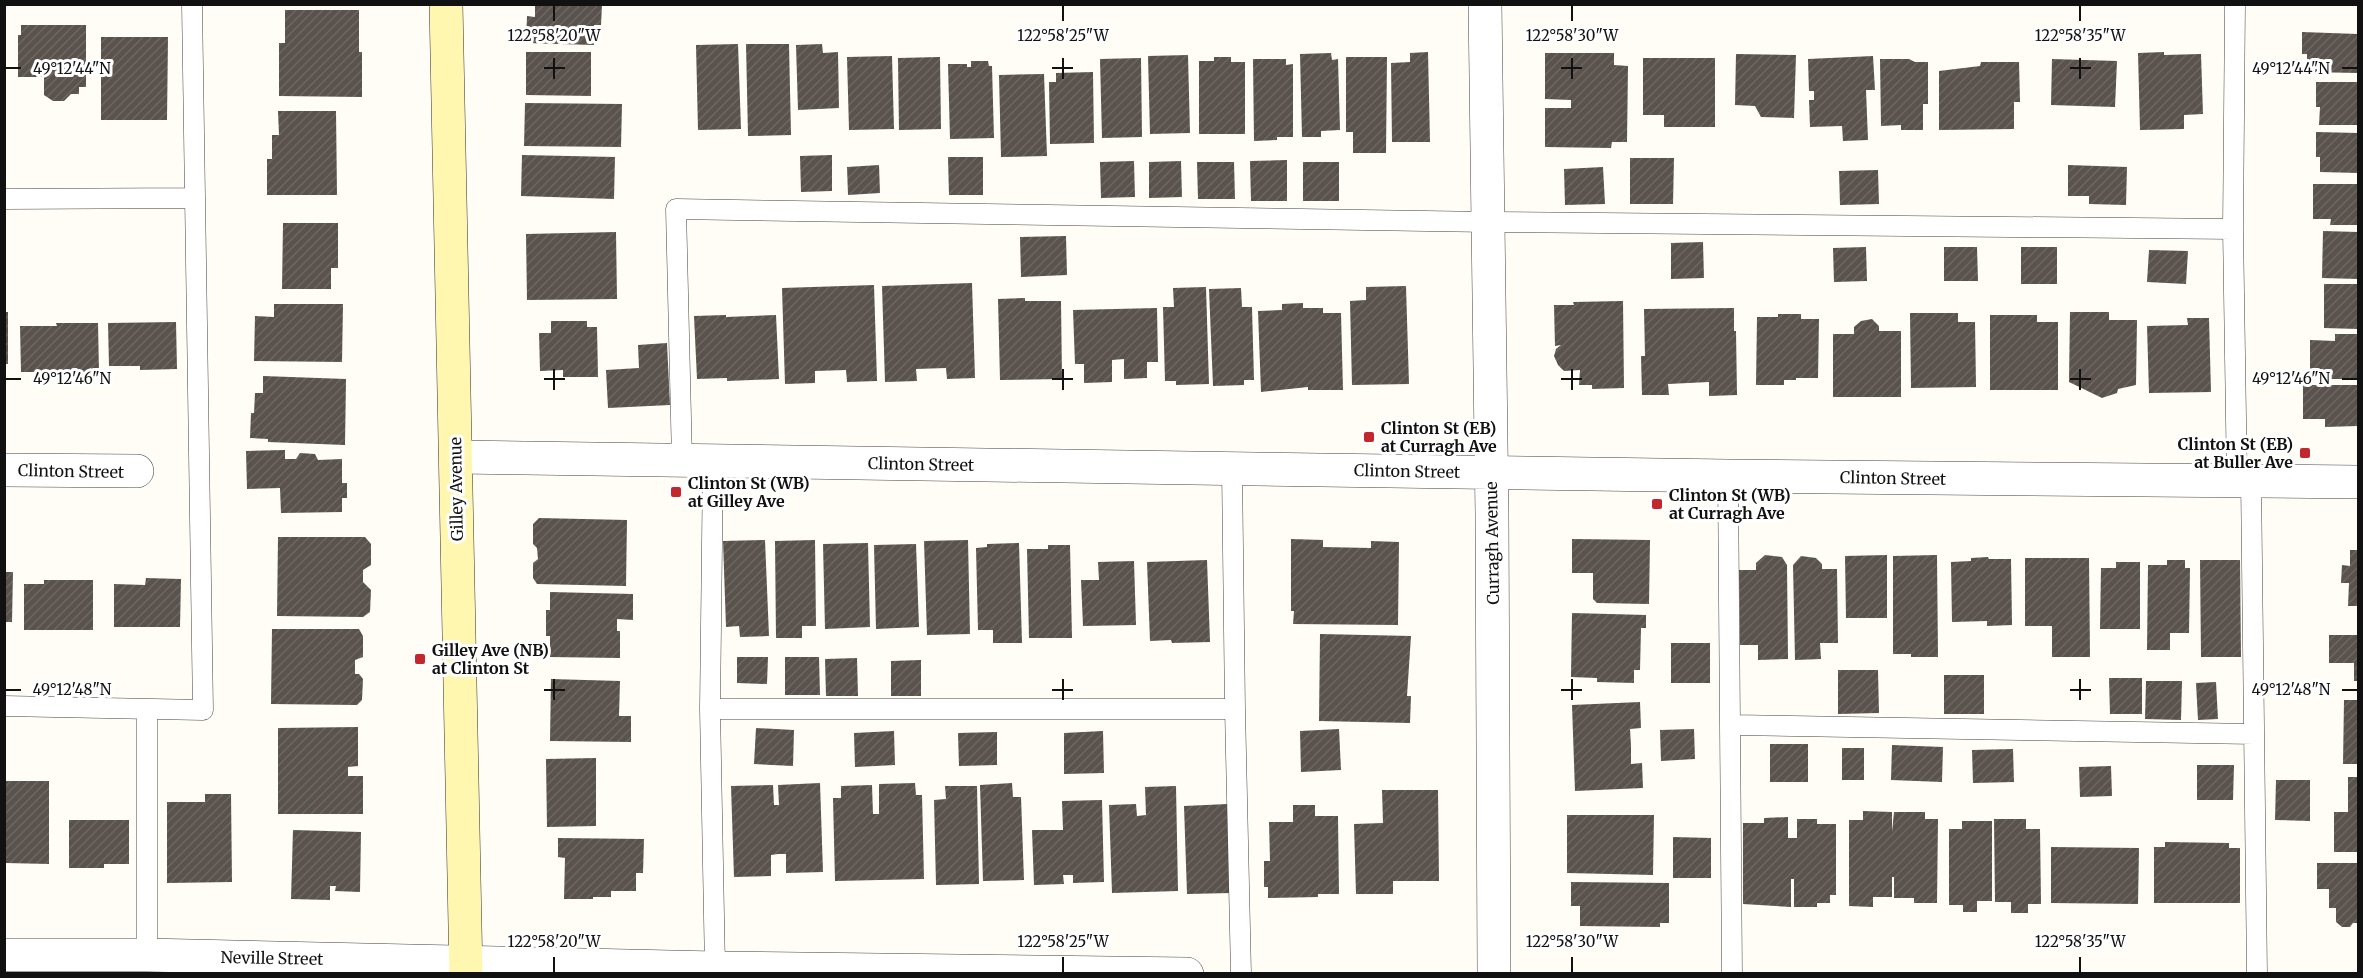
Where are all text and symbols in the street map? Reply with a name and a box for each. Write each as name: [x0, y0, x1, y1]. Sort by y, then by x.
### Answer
text: 122°58'20"W: [508, 26, 601, 45]
text: 122°58'25"W: [1017, 26, 1110, 45]
text: 122°58'30"W: [1526, 26, 1619, 45]
text: 122°58'35"W: [2035, 26, 2126, 45]
text: 49°12'44"N: [33, 59, 111, 78]
text: 49°12'44"N: [2252, 59, 2330, 78]
text: 49°12'46"N: [33, 369, 111, 388]
text: 49°12'46"N: [2252, 369, 2330, 388]
place label: Clinton St (EB) at Curragh Ave: [1381, 418, 1497, 456]
marker: Clinton St (EB) at Curragh Ave: [1362, 430, 1376, 444]
place label: Clinton St (EB) at Buller Ave: [2178, 434, 2293, 472]
street label: Gilley Avenue: [445, 437, 467, 541]
marker: Clinton St (EB) at Buller Ave: [2298, 446, 2312, 460]
street label: Clinton Street: [868, 453, 975, 475]
street label: Clinton Street: [18, 460, 125, 482]
street label: Clinton Street: [1354, 460, 1461, 482]
street label: Clinton Street: [1840, 467, 1947, 489]
place label: Clinton St (WB) at Gilley Ave: [688, 473, 810, 511]
street label: Curragh Avenue: [1481, 481, 1503, 605]
marker: Clinton St (WB) at Gilley Ave: [669, 485, 683, 499]
place label: Clinton St (WB) at Curragh Ave: [1669, 485, 1791, 523]
marker: Clinton St (WB) at Curragh Ave: [1650, 497, 1664, 511]
place label: Gilley Ave (NB) at Clinton St: [432, 640, 549, 678]
marker: Gilley Ave (NB) at Clinton St: [413, 652, 427, 666]
text: 49°12'48"N: [33, 680, 112, 699]
text: 49°12'48"N: [2252, 680, 2331, 699]
text: 122°58'20"W: [508, 932, 601, 951]
text: 122°58'25"W: [1017, 932, 1110, 951]
text: 122°58'30"W: [1526, 932, 1619, 951]
text: 122°58'35"W: [2035, 932, 2126, 951]
street label: Neville Street: [220, 947, 324, 969]

